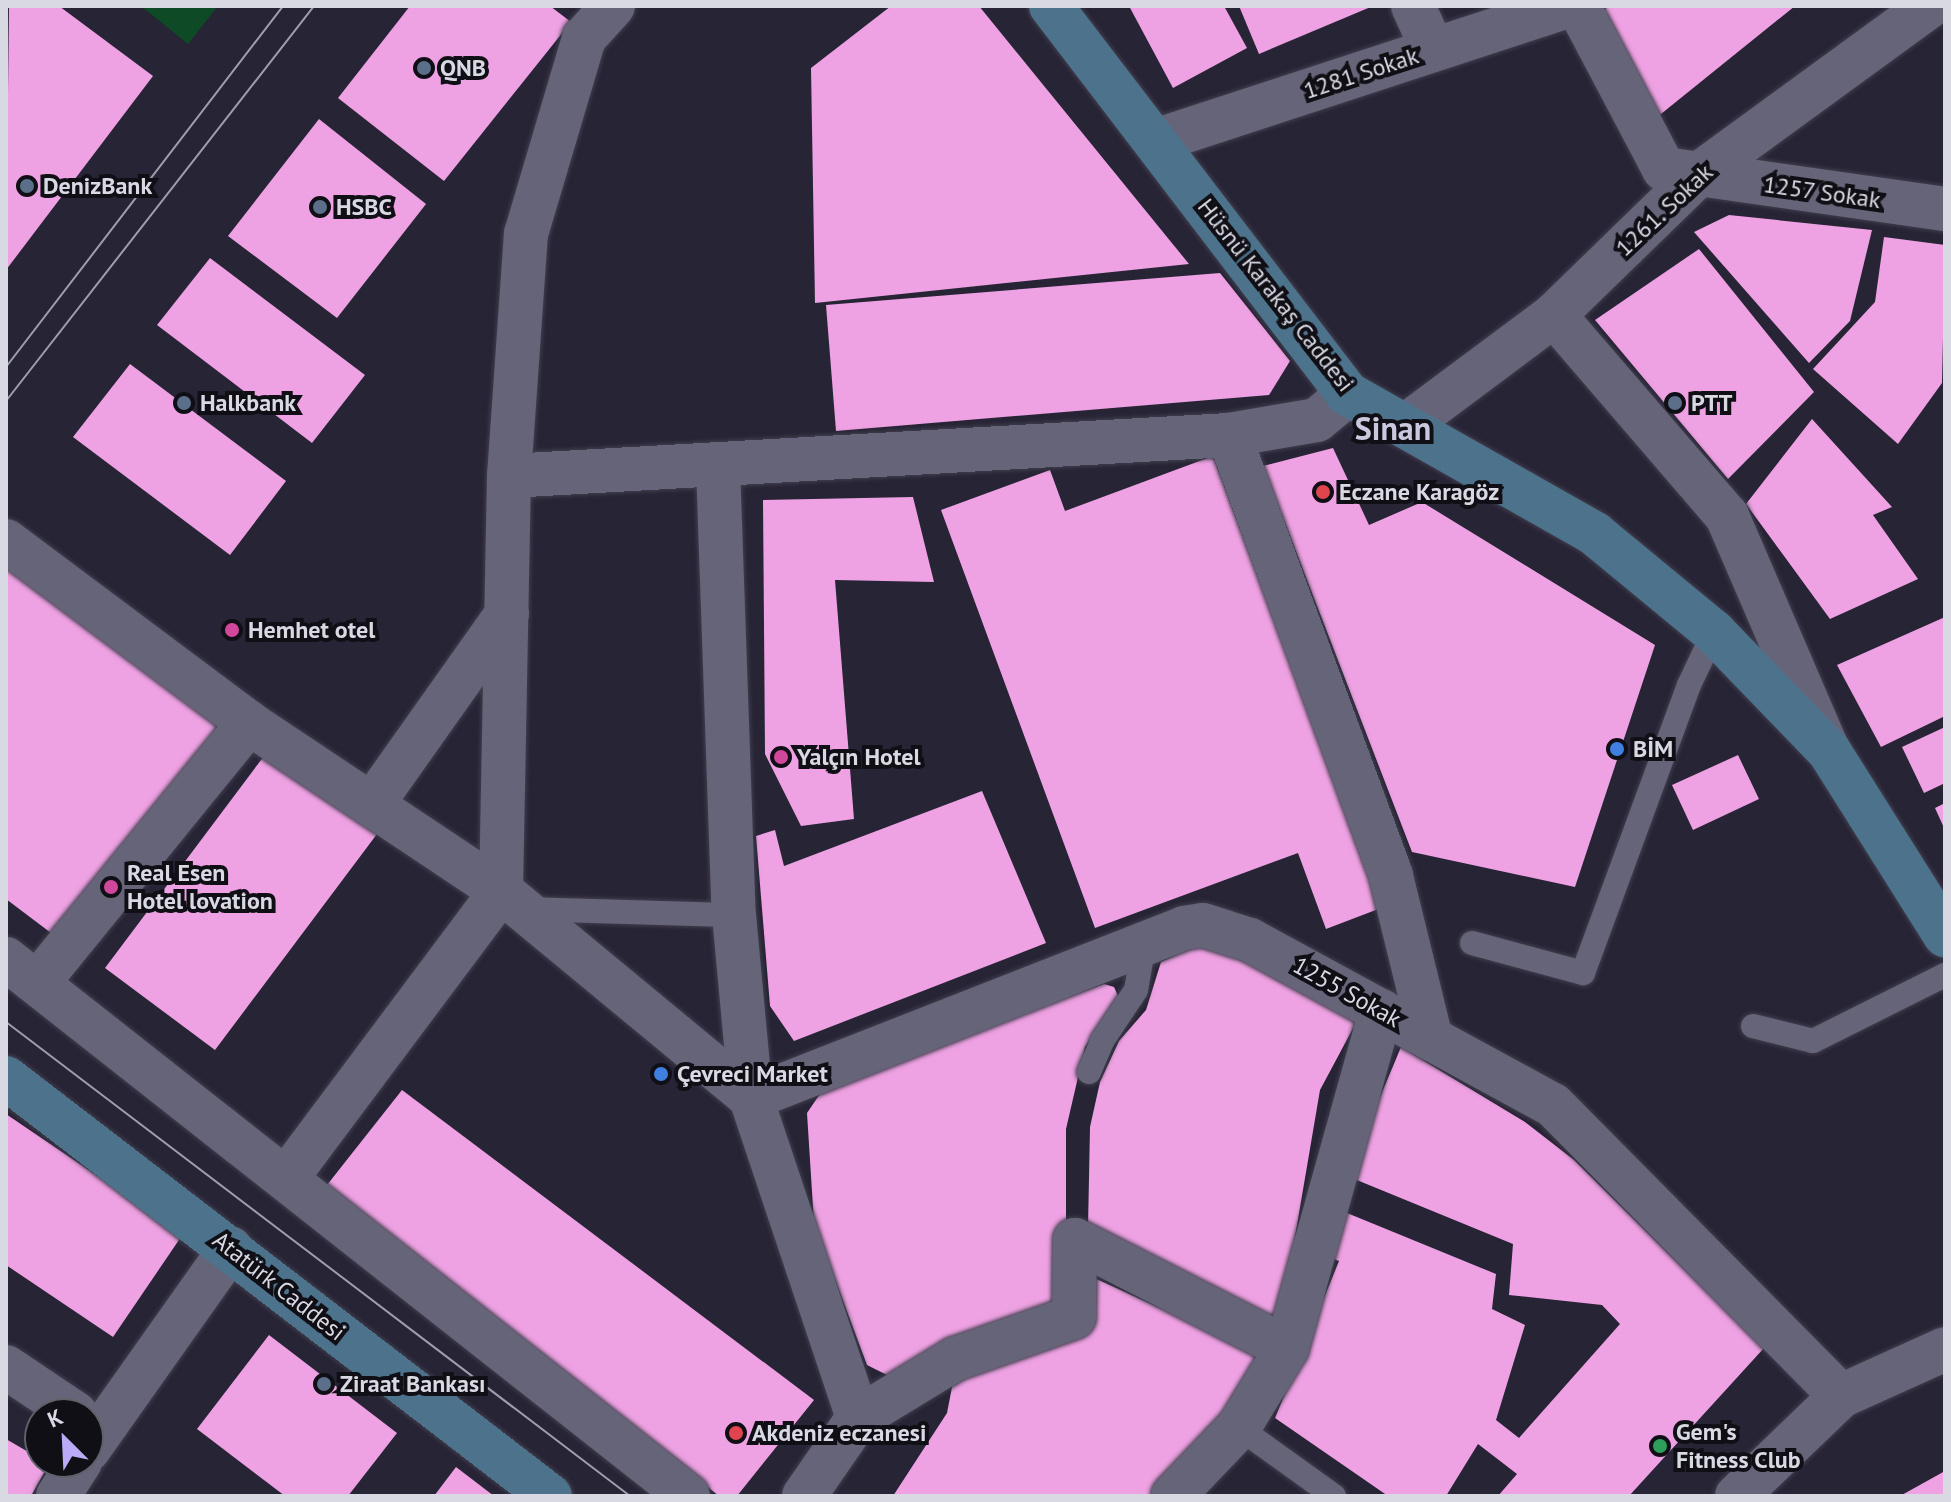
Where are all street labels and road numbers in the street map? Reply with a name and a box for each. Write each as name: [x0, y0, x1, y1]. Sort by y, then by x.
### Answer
street label: 1281 Sokak: [1300, 41, 1422, 105]
street label: 1261. Sokak: [1609, 157, 1719, 263]
street label: 1257 Sokak: [1761, 169, 1883, 215]
street label: Hüsnü Karakaş Caddesi: [1192, 193, 1360, 397]
street label: 1255 Sokak: [1288, 951, 1406, 1033]
street label: Atatürk Caddesi: [207, 1225, 351, 1347]

